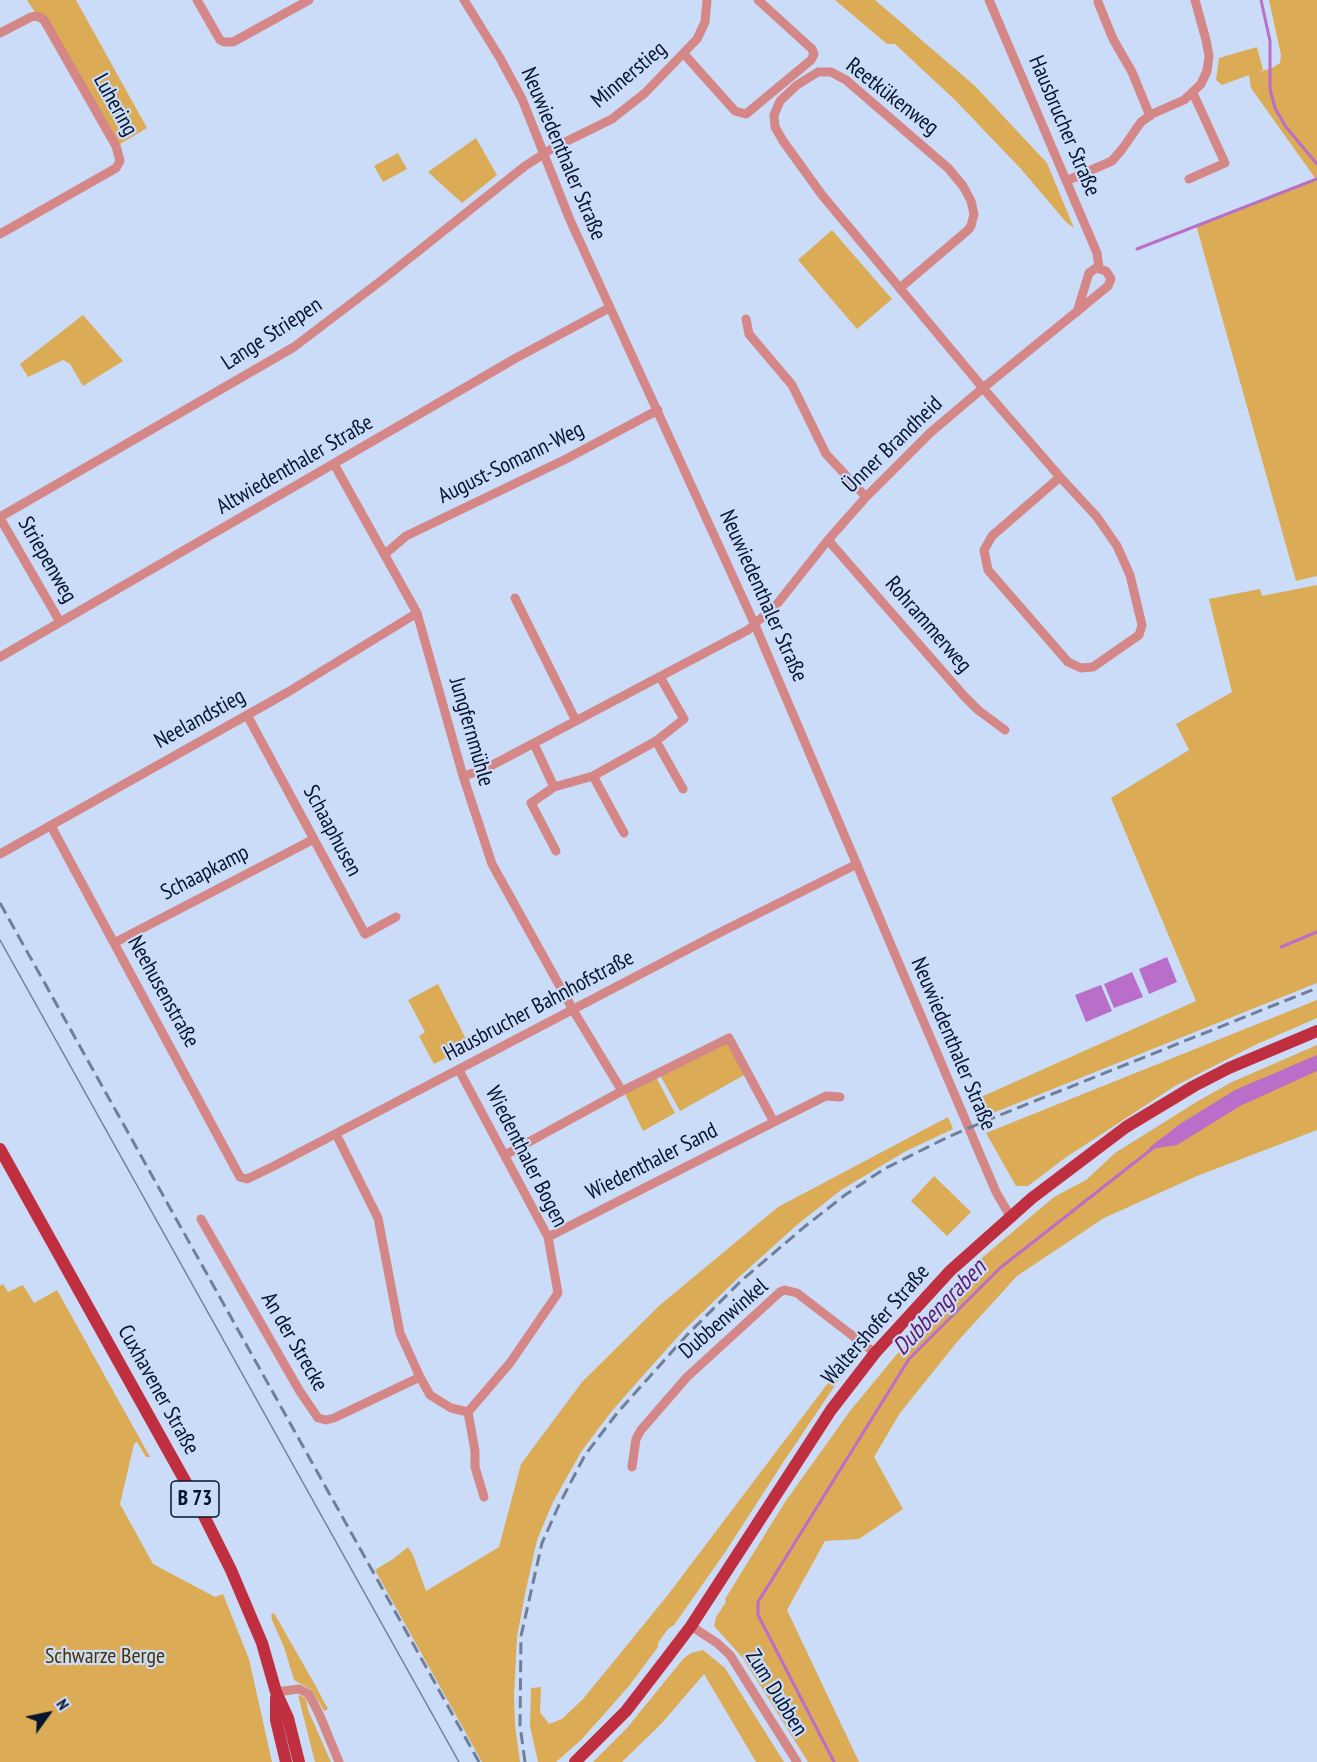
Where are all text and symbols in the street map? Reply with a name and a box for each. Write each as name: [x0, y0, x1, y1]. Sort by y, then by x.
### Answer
street label: Minnerstieg: [586, 36, 672, 114]
street label: Hausbrucher Straße: [1023, 52, 1105, 200]
street label: Reetkükenweg: [840, 53, 944, 141]
street label: Neuwiedenthaler Straße: [515, 64, 611, 244]
street label: Luhering: [87, 69, 143, 141]
street label: Lange Striepen: [217, 292, 327, 376]
street label: Ünner Brandheid: [838, 391, 948, 499]
street label: Altwiedenthaler Straße: [212, 410, 378, 520]
street label: August-Somann-Weg: [434, 416, 588, 510]
street label: Neuwiedenthaler Straße: [713, 506, 813, 686]
street label: Striepenweg: [12, 512, 82, 608]
street label: Rohrammerweg: [879, 572, 977, 678]
street label: Jungfernmühle: [443, 675, 499, 789]
street label: Neelandstieg: [150, 683, 250, 755]
street label: Schaaphusen: [297, 781, 367, 881]
street label: Schaapkamp: [157, 840, 253, 906]
street label: Neehusenstraße: [122, 932, 204, 1052]
street label: Hausbrucher Bahnhofstraße: [440, 945, 638, 1067]
street label: Neuwiedenthaler Straße: [905, 954, 1001, 1134]
street label: Wiedenthaler Bogen: [479, 1082, 573, 1232]
street label: Wiedenthaler Sand: [582, 1118, 722, 1206]
water label: Dubbengraben: [887, 1254, 993, 1362]
street label: Waltershofer Straße: [817, 1259, 935, 1391]
street label: Dubbenwinkel: [674, 1273, 774, 1365]
street label: An der Strecke: [255, 1288, 333, 1396]
street label: Cuxhavener Straße: [112, 1321, 204, 1459]
road number: B 73: [171, 1481, 219, 1517]
park label: Schwarze Berge: [45, 1644, 165, 1670]
street label: Zum Dubben: [739, 1645, 813, 1741]
north arrow: [18, 1684, 78, 1744]
text: N: [52, 1695, 74, 1713]

